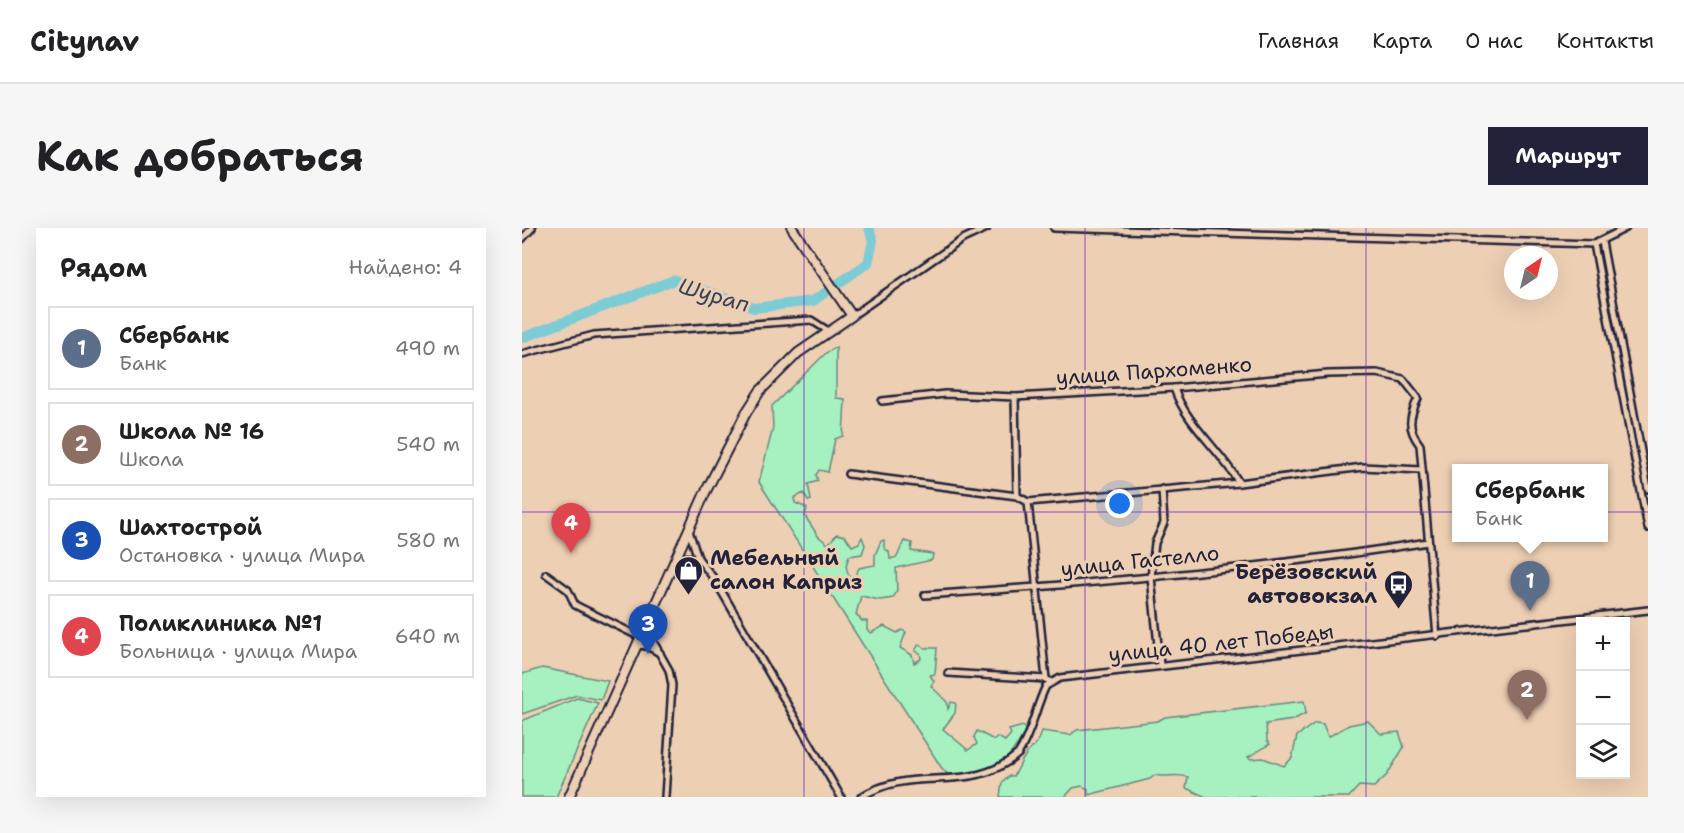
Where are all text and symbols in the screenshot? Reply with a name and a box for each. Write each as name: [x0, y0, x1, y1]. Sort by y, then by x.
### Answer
text: Citynav: [30, 22, 139, 60]
text: Главная: [1258, 27, 1339, 55]
text: Карта: [1372, 27, 1432, 55]
text: О нас: [1465, 27, 1523, 55]
text: Контакты: [1556, 27, 1654, 55]
button: Маршрут: [1488, 127, 1648, 185]
text: Как добраться: [36, 128, 364, 184]
north arrow: [1504, 246, 1558, 300]
text: Рядом: [60, 250, 147, 285]
text: Найдено: 4: [349, 254, 462, 280]
water label: Шурап: [675, 271, 753, 319]
text: Сбербанк: [119, 321, 229, 350]
text: 1: [77, 335, 86, 361]
text: 490 m: [395, 335, 460, 361]
text: Банк: [119, 350, 167, 376]
street label: улица Пархоменко: [1055, 350, 1253, 392]
text: Школа № 16: [119, 417, 264, 446]
text: 2: [75, 431, 89, 457]
text: 540 m: [396, 431, 460, 457]
text: Школа: [119, 446, 184, 472]
popup: [1452, 464, 1608, 542]
text: Сбербанк: [1475, 476, 1585, 505]
your location: [1105, 489, 1134, 518]
pin: 4: [551, 504, 590, 553]
text: Банк: [1475, 505, 1523, 531]
text: Шахтострой: [119, 513, 262, 542]
text: 3: [75, 527, 89, 553]
text: 580 m: [397, 527, 460, 553]
street label: улица Гастелло: [1059, 539, 1221, 583]
text: Остановка · улица Мира: [119, 542, 365, 568]
place label: Мебельный салон Каприз: [710, 544, 862, 596]
shop icon: Мебельный салон Каприз: [673, 554, 705, 596]
place label: Берёзовский автовокзал: [1235, 558, 1377, 610]
pin: 1: [1510, 562, 1550, 611]
bus stop icon: Берёзовский автовокзал: [1382, 568, 1414, 610]
pin: 3: [628, 604, 668, 654]
text: Поликлиника №1: [119, 609, 322, 638]
street label: улица 40 лет Победы: [1107, 617, 1335, 669]
map controls: [1576, 617, 1630, 779]
button: +: [1576, 617, 1630, 671]
text: 4: [75, 623, 89, 649]
text: 640 m: [395, 623, 460, 649]
text: Больница · улица Мира: [119, 638, 357, 664]
pin: 2: [1508, 670, 1546, 720]
button: −: [1576, 671, 1630, 725]
button: layers: [1576, 725, 1630, 779]

